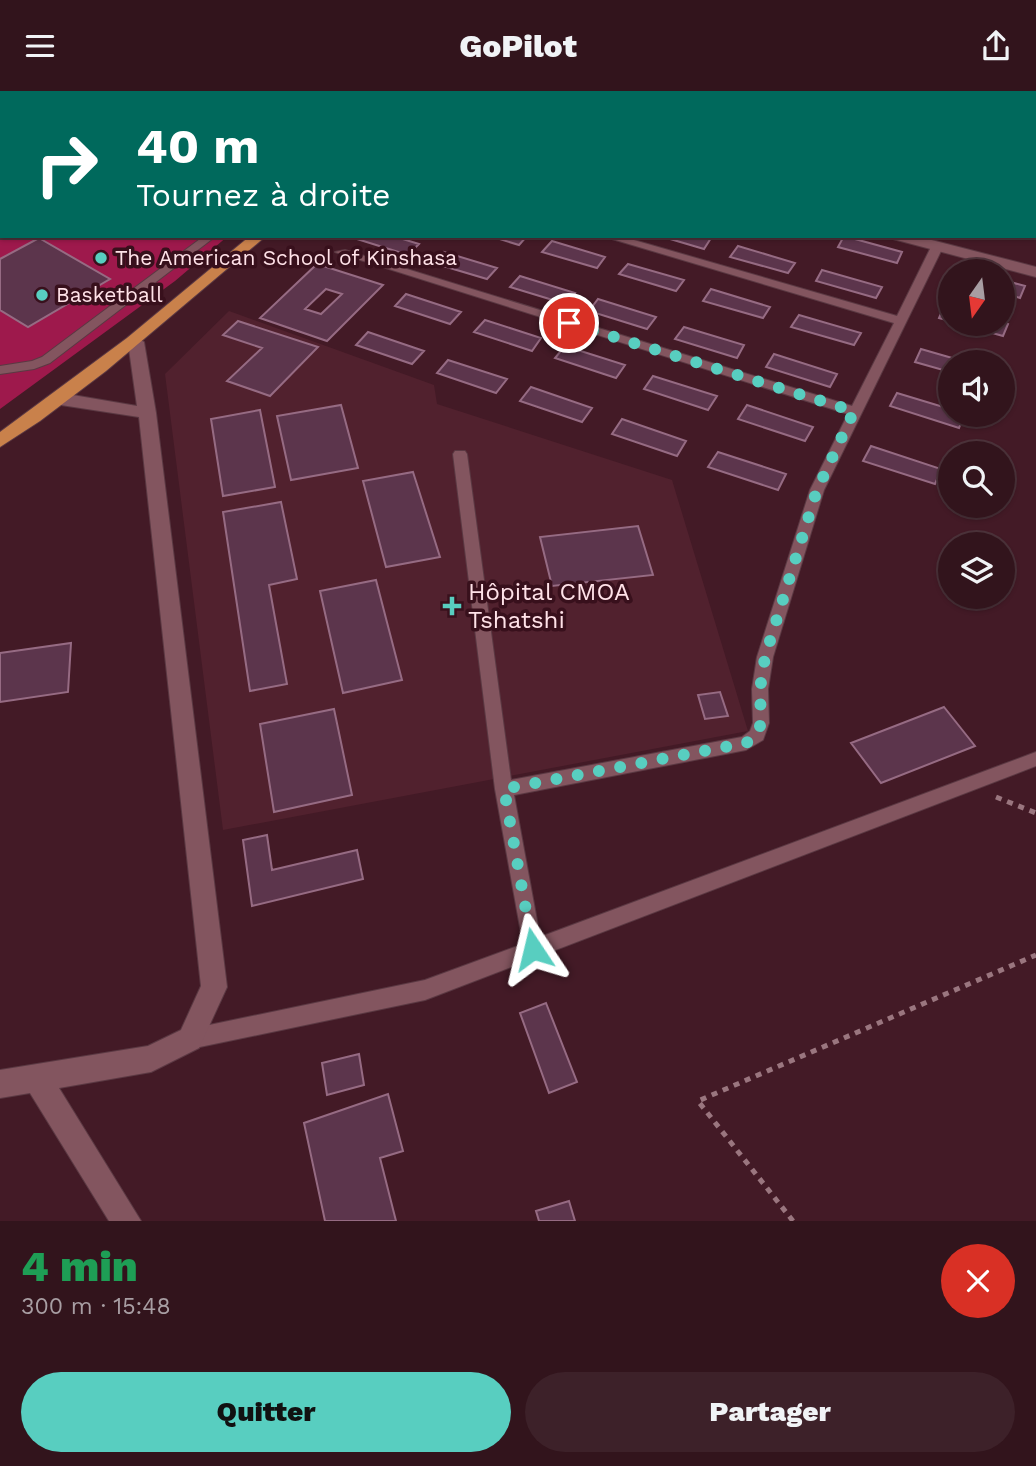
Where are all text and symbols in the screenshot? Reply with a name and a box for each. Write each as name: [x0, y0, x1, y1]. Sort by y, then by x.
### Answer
icon: menu: [21, 27, 59, 65]
text: GoPilot: [459, 27, 577, 65]
icon: share: [977, 27, 1015, 65]
text: 40 m: [136, 117, 259, 175]
icon: right: [21, 119, 112, 210]
text: Tournez à droite: [136, 176, 391, 214]
place label: The American School of Kinshasa: [115, 245, 457, 270]
marker: The American School of Kinshasa: [93, 250, 109, 266]
north arrow: [938, 259, 1015, 336]
map controls: [938, 259, 1015, 609]
place label: Basketball: [56, 282, 163, 307]
marker: Basketball: [34, 287, 50, 303]
pin: [539, 293, 599, 353]
icon: arrive: [550, 304, 588, 342]
button: sound: [938, 350, 1015, 427]
button: search: [938, 441, 1015, 518]
button: layers: [938, 532, 1015, 609]
place label: Hôpital CMOA Tshatshi: [468, 578, 630, 634]
marker: Hôpital CMOA Tshatshi: [442, 596, 462, 616]
position arrow: [496, 912, 570, 986]
text: 4 min: [21, 1242, 138, 1291]
button: close: [941, 1244, 1015, 1318]
text: 300 m · 15:48: [21, 1293, 171, 1320]
button: Quitter: [21, 1372, 511, 1452]
button: Partager: [525, 1372, 1015, 1452]

